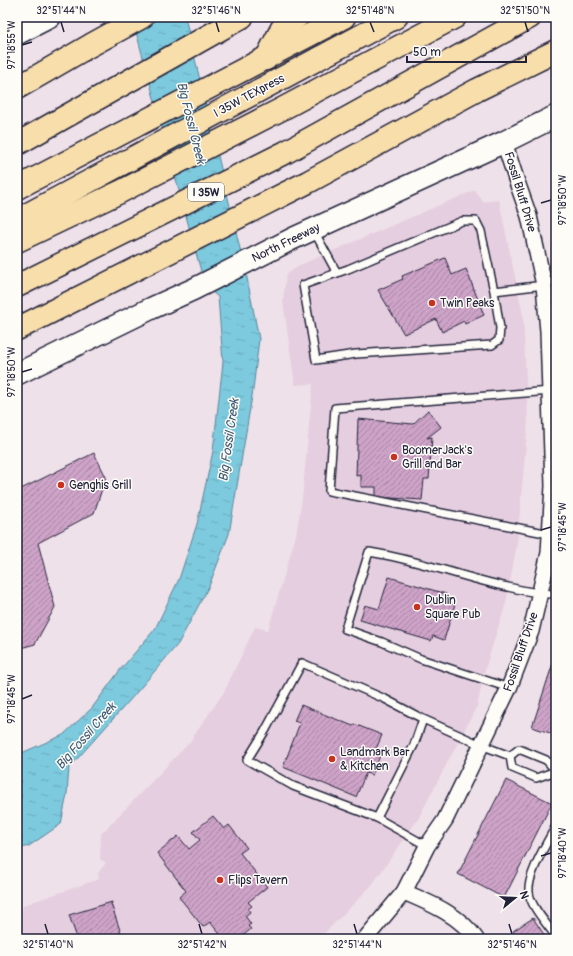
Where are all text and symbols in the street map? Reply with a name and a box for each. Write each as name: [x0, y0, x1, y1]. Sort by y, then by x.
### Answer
text: 32°51'44"N: [36, 5, 86, 17]
text: 32°51'46"N: [191, 5, 241, 17]
text: 32°51'48"N: [346, 5, 394, 17]
text: 32°51'50"N: [500, 5, 550, 17]
text: 97°18'55"W: [6, 20, 18, 70]
scale bar: [407, 38, 526, 64]
text: 50 m: [413, 45, 441, 60]
street label: I 35W TEXpress: [211, 71, 288, 121]
water label: Big Fossil Creek: [173, 80, 209, 167]
street label: Fossil Bluff Drive: [501, 150, 539, 234]
text: 97°18'50"W: [557, 174, 569, 225]
road number: I 35W: [188, 183, 224, 201]
street label: North Freeway: [250, 220, 322, 266]
place label: Twin Peaks: [440, 296, 495, 311]
marker: Twin Peaks: [427, 298, 437, 308]
text: 97°18'50"W: [6, 346, 18, 397]
water label: Big Fossil Creek: [215, 396, 243, 483]
place label: BoomerJack's Grill and Bar: [402, 443, 473, 472]
marker: BoomerJack's Grill and Bar: [389, 452, 399, 462]
place label: Genghis Grill: [69, 478, 132, 493]
marker: Genghis Grill: [56, 480, 66, 490]
text: 97°18'45"W: [557, 502, 569, 552]
place label: Dublin Square Pub: [425, 593, 480, 622]
marker: Dublin Square Pub: [412, 602, 422, 612]
street label: Fossil Bluff Drive: [500, 610, 542, 694]
text: 97°18'45"W: [6, 674, 18, 724]
water label: Big Fossil Creek: [53, 698, 121, 773]
place label: Landmark Bar & Kitchen: [340, 745, 410, 774]
marker: Landmark Bar & Kitchen: [327, 754, 337, 764]
text: 97°18'40"W: [557, 827, 569, 878]
place label: Flips Tavern: [228, 873, 288, 888]
marker: Flips Tavern: [215, 875, 225, 885]
north arrow: [495, 878, 535, 918]
text: N: [517, 890, 532, 901]
text: 32°51'40"N: [23, 939, 73, 951]
text: 32°51'42"N: [177, 939, 227, 951]
text: 32°51'44"N: [332, 939, 382, 951]
text: 32°51'46"N: [487, 939, 537, 951]

